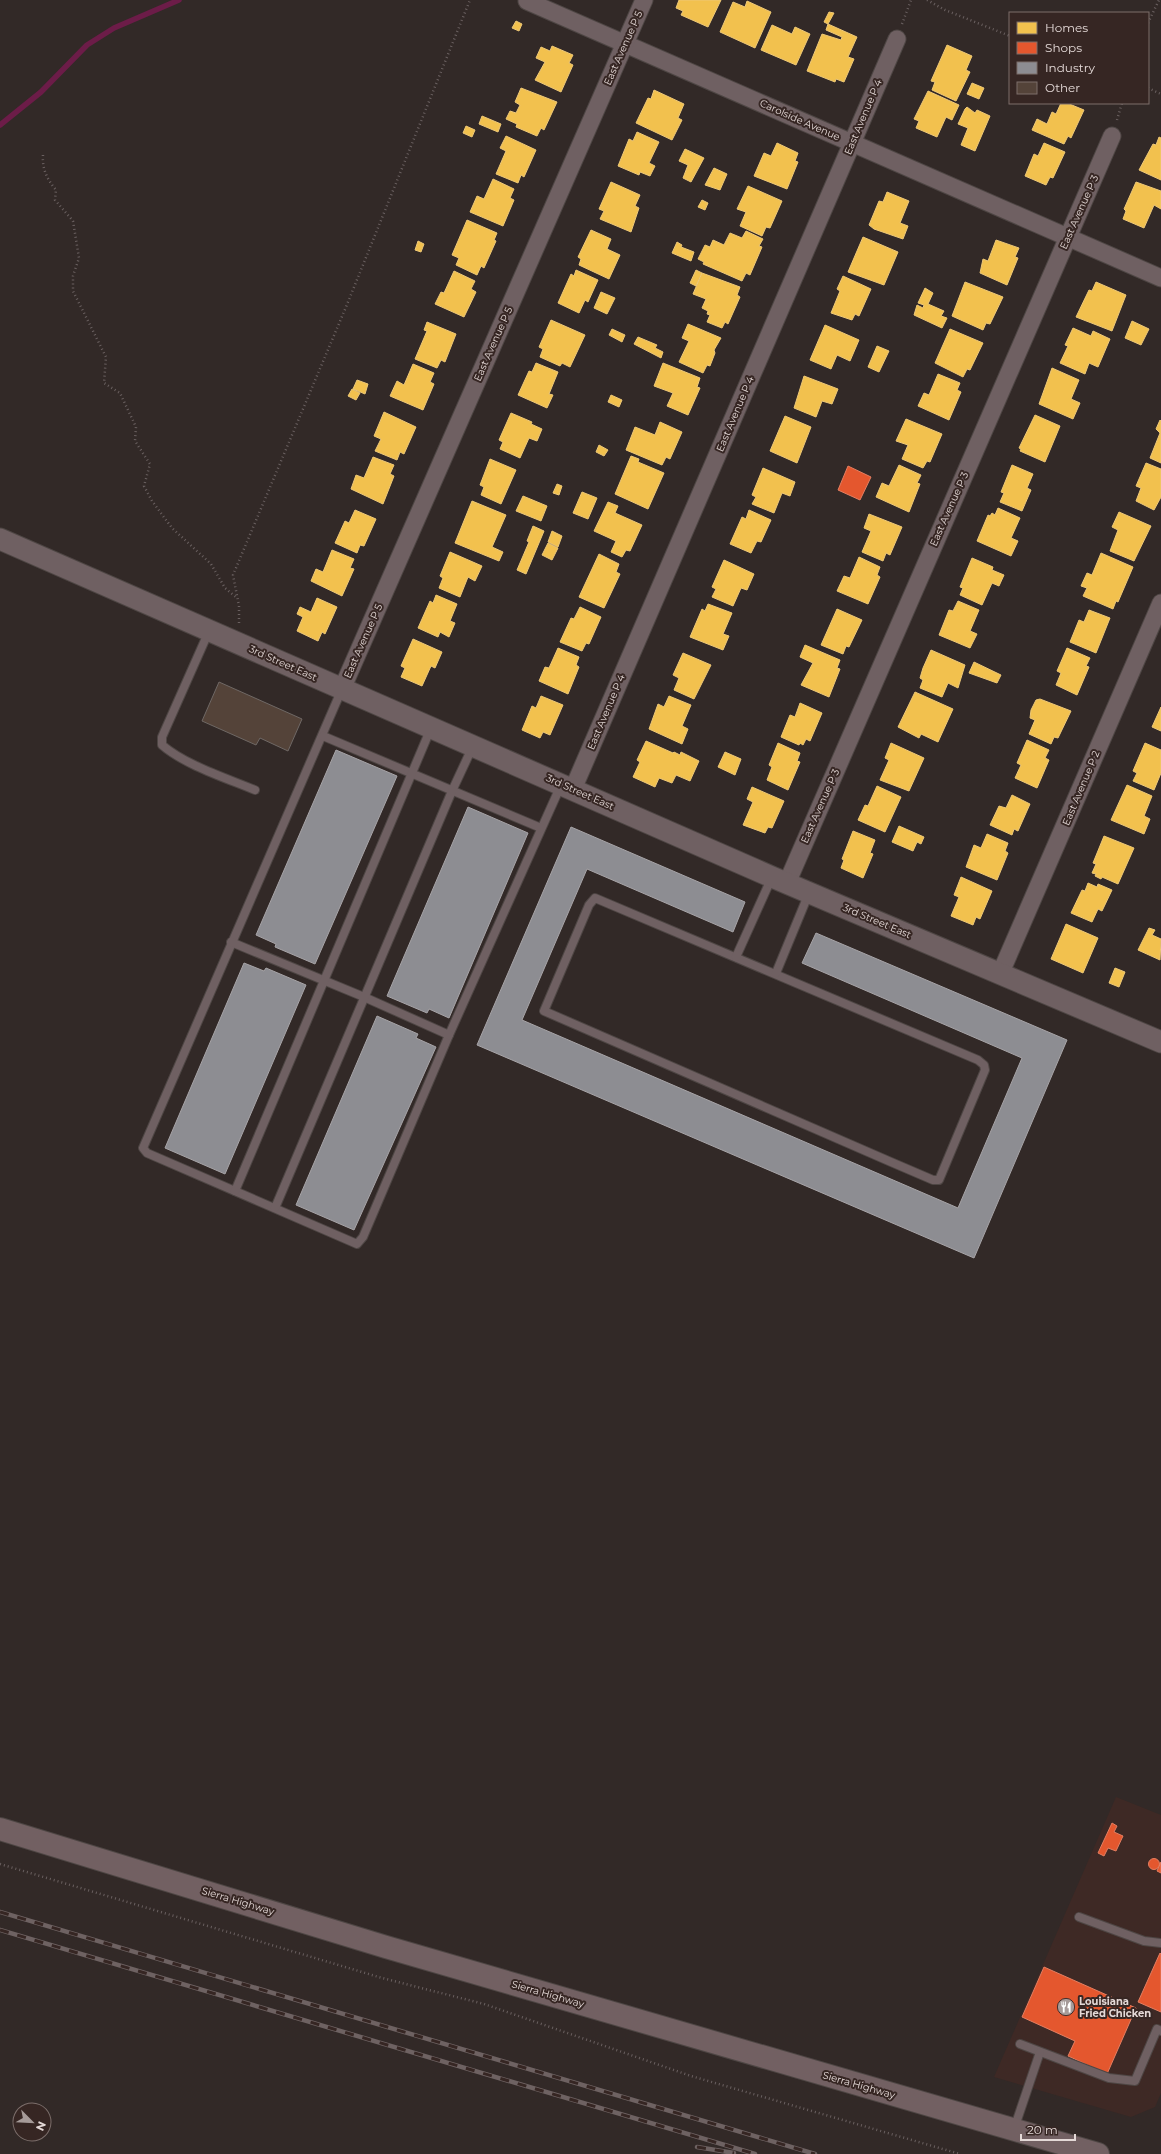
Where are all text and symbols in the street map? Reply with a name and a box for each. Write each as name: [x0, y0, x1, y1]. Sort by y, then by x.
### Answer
street label: East Avenue P 5: [601, 9, 645, 87]
legend: [1009, 12, 1149, 104]
text: Homes: [1045, 20, 1088, 35]
text: Shops: [1045, 40, 1082, 55]
text: Industry: [1045, 60, 1095, 75]
street label: East Avenue P 4: [841, 77, 885, 157]
text: Other: [1045, 80, 1080, 95]
street label: Carolside Avenue: [758, 96, 842, 144]
street label: East Avenue P 3: [1057, 173, 1101, 251]
street label: East Avenue P 5: [471, 305, 515, 383]
street label: East Avenue P 4: [713, 374, 757, 454]
street label: East Avenue P 3: [927, 470, 971, 548]
street label: East Avenue P 5: [341, 602, 385, 680]
street label: 3rd Street East: [247, 642, 319, 684]
street label: East Avenue P 4: [584, 672, 628, 752]
street label: East Avenue P 2: [1059, 748, 1103, 827]
street label: East Avenue P 3: [798, 767, 842, 845]
street label: 3rd Street East: [544, 771, 616, 813]
street label: 3rd Street East: [841, 901, 913, 941]
street label: Sierra Highway: [200, 1884, 276, 1918]
street label: Sierra Highway: [510, 1977, 586, 2011]
place label: Louisiana Fried Chicken: [1079, 1995, 1151, 2020]
restaurant icon: Louisiana Fried Chicken: [1056, 1997, 1076, 2017]
street label: Sierra Highway: [821, 2068, 897, 2102]
north arrow: [12, 2102, 52, 2142]
scale bar: [1021, 2116, 1075, 2142]
text: N: [33, 2119, 49, 2133]
text: 20 m: [1027, 2122, 1058, 2137]

